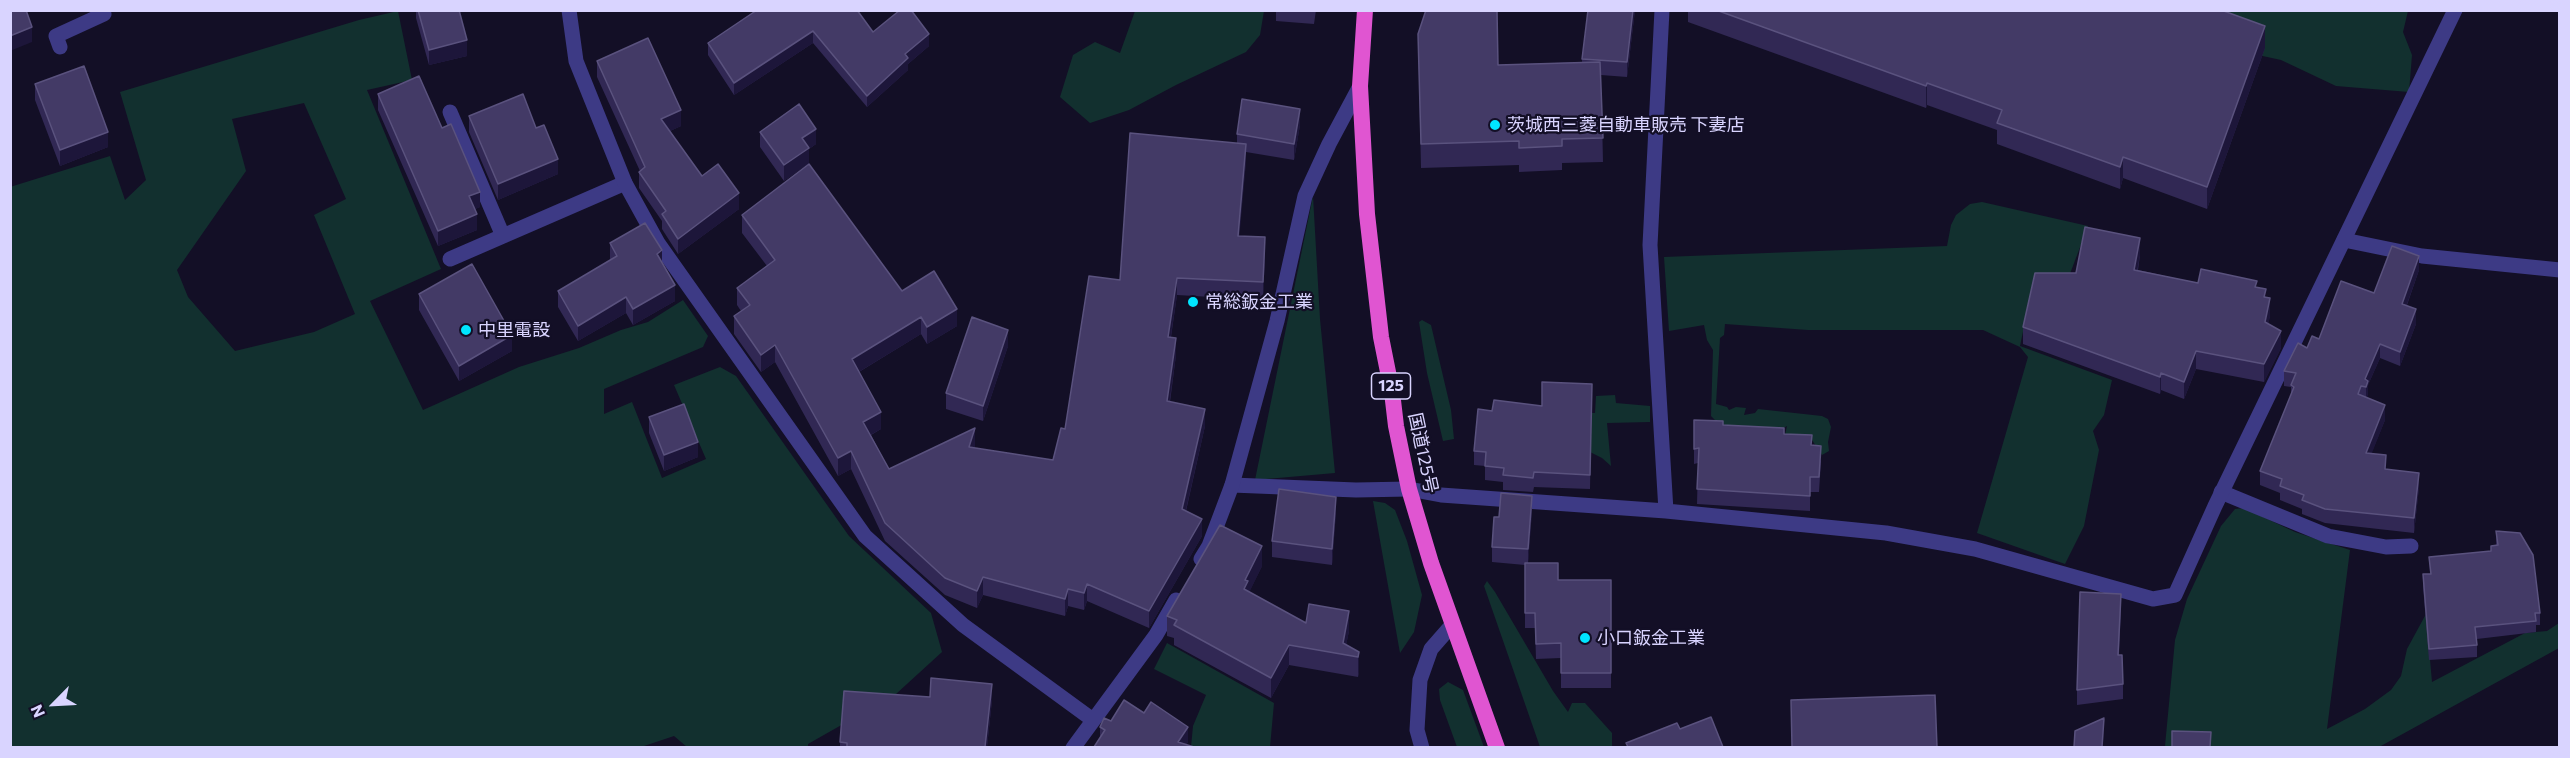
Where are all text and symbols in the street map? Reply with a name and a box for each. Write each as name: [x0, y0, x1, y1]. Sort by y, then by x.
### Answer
place label: 茨城西三菱自動車販売 下妻店: [1507, 114, 1744, 136]
marker: 茨城西三菱自動車販売 下妻店: [1488, 118, 1502, 132]
place label: 常総鈑金工業: [1205, 291, 1313, 313]
marker: 常総鈑金工業: [1186, 295, 1200, 309]
place label: 中里電設: [478, 319, 550, 341]
marker: 中里電設: [459, 323, 473, 337]
road number: 125: [1372, 373, 1410, 399]
street label: 国道125号: [1404, 411, 1442, 495]
place label: 小口鈑金工業: [1597, 627, 1705, 649]
marker: 小口鈑金工業: [1578, 631, 1592, 645]
north arrow: [24, 674, 84, 734]
text: N: [26, 702, 48, 721]

